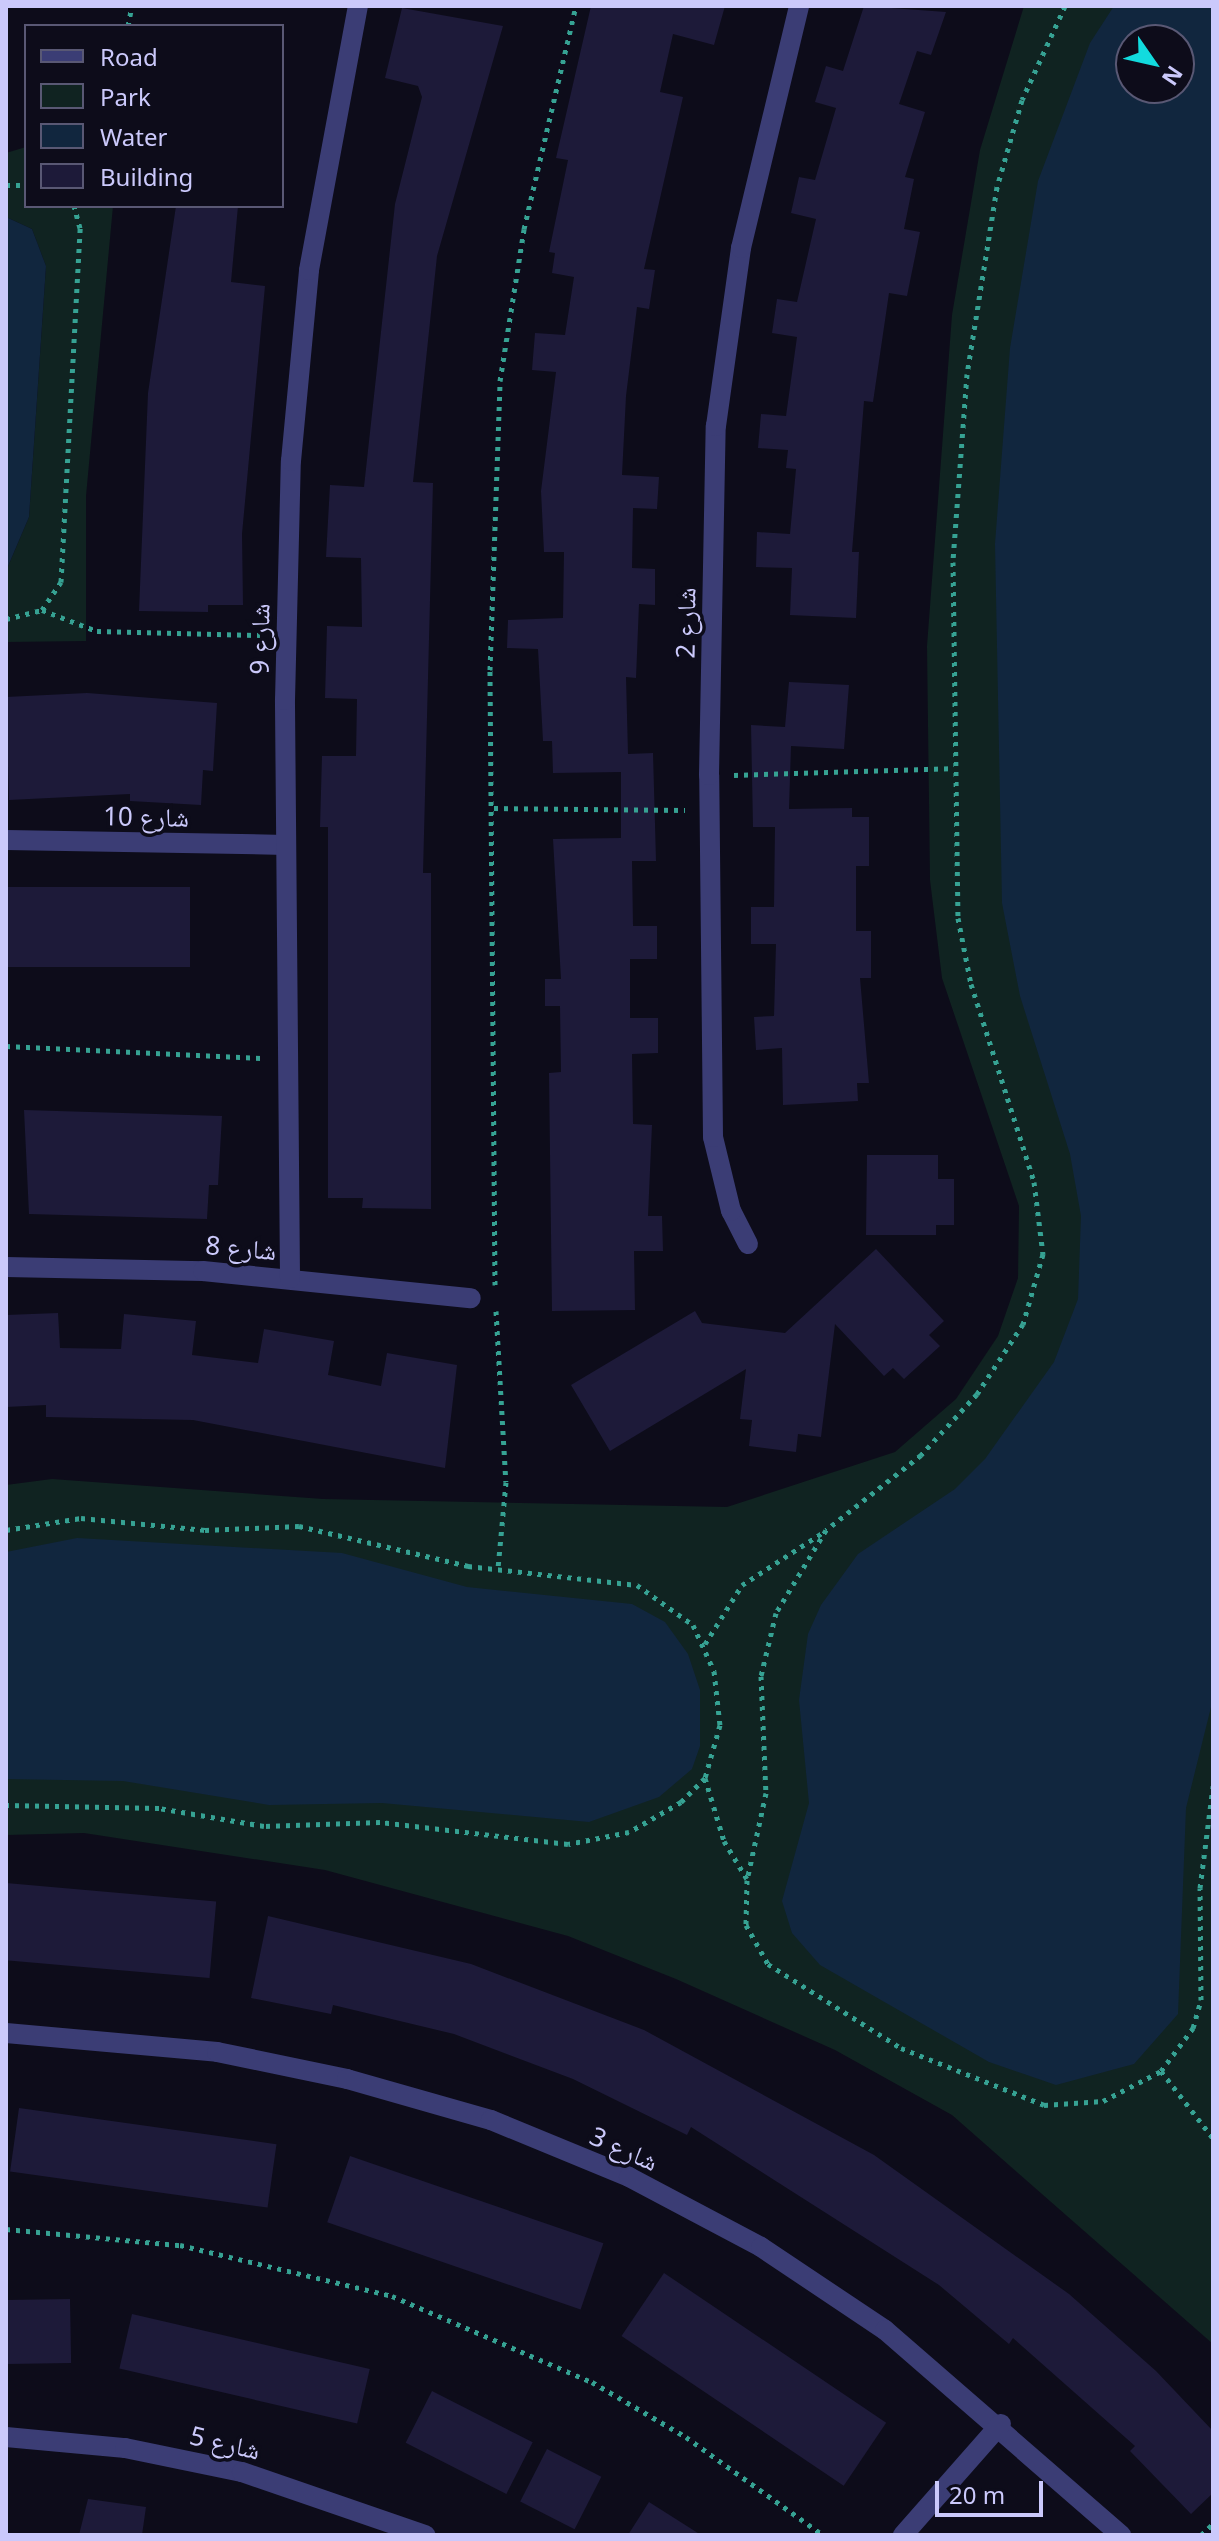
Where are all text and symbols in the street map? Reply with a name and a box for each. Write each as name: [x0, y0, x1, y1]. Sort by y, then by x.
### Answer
legend: [24, 24, 284, 208]
north arrow: [1115, 24, 1195, 104]
text: Road: [100, 40, 158, 73]
text: N: [1156, 60, 1191, 92]
text: Park: [100, 80, 151, 113]
text: Water: [100, 120, 167, 153]
text: Building: [100, 160, 193, 193]
street label: شارع 2: [670, 587, 702, 659]
street label: شارع 9: [244, 603, 276, 675]
street label: شارع 10: [103, 801, 189, 833]
street label: شارع 8: [204, 1229, 278, 1267]
street label: شارع 3: [585, 2120, 663, 2178]
street label: شارع 5: [187, 2420, 263, 2466]
scale bar: [939, 2465, 1047, 2515]
text: 20 m: [949, 2478, 1005, 2511]

